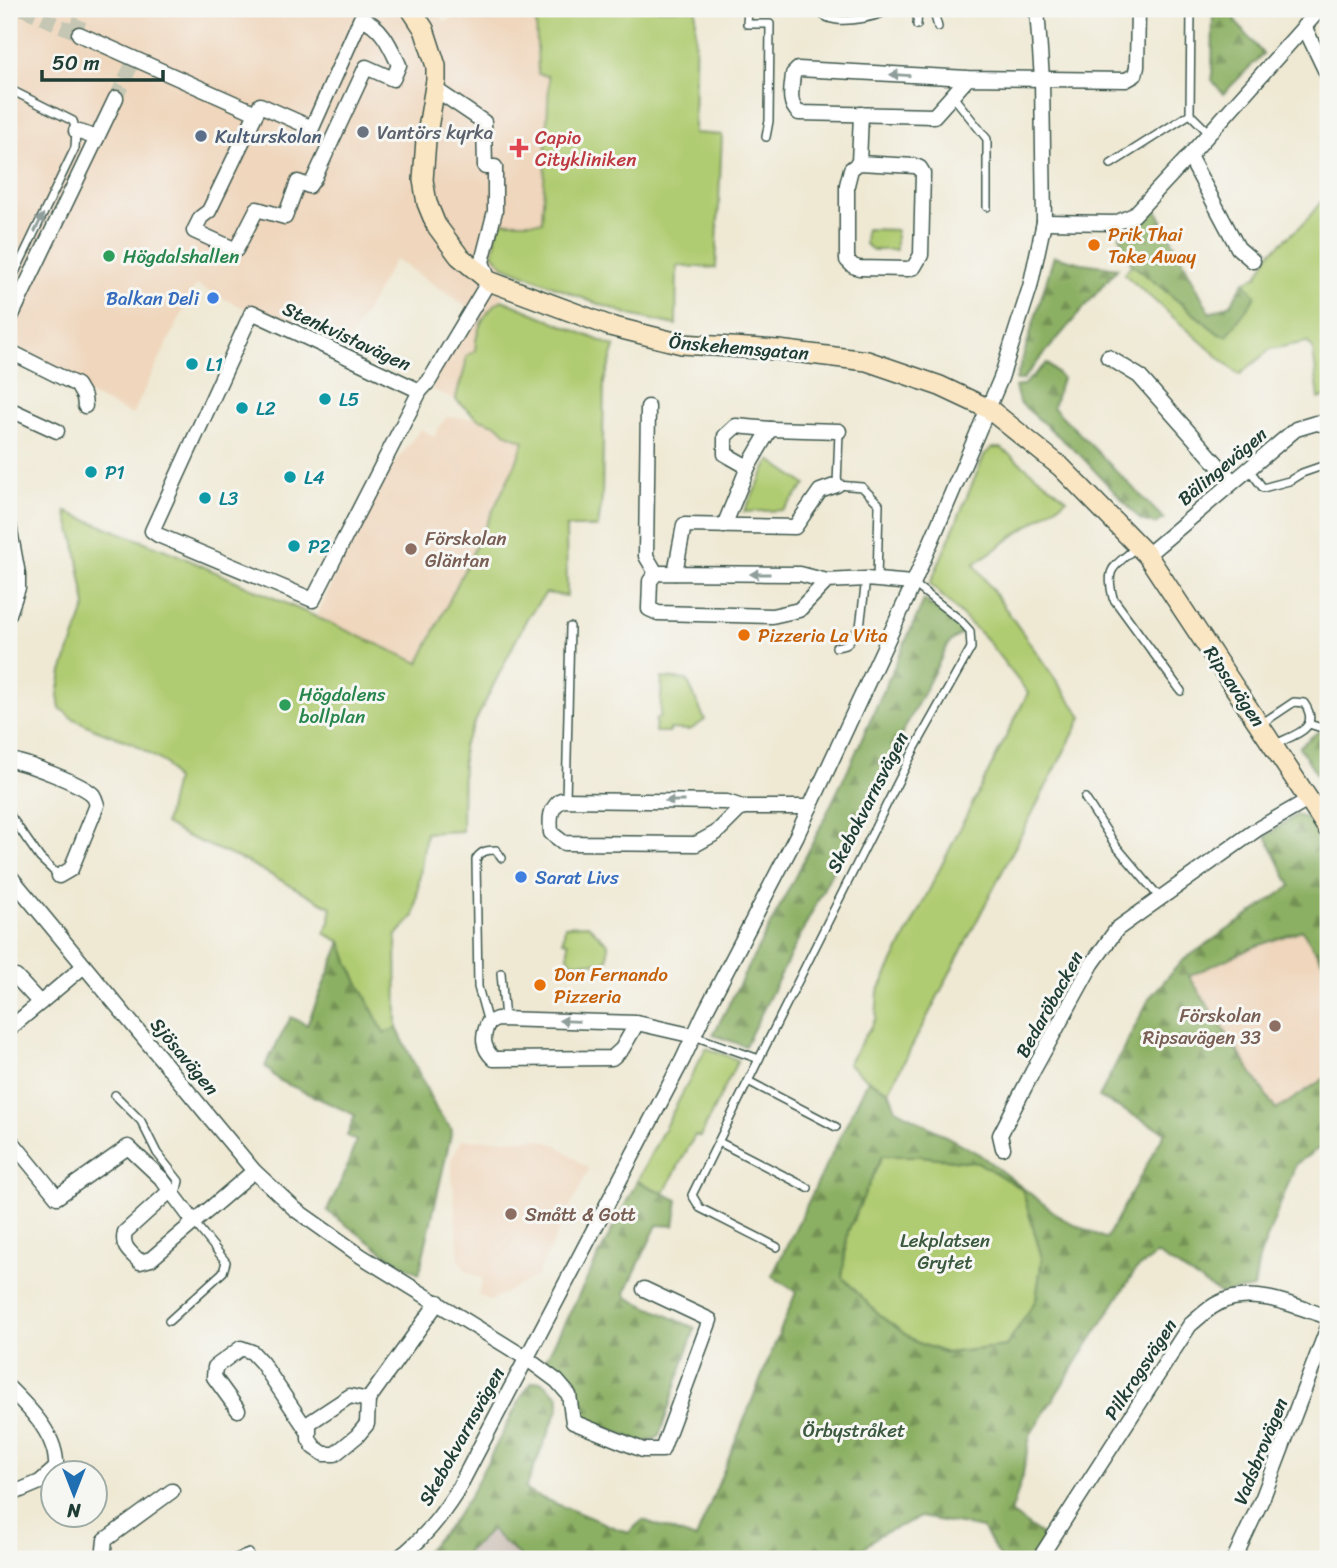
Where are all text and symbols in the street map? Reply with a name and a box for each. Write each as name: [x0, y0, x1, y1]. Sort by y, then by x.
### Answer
scale bar: [42, 38, 163, 82]
text: 50 m: [52, 44, 100, 82]
one-way arrow: [888, 69, 910, 80]
place label: Vantörs kyrka: [377, 116, 494, 149]
place label: Kulturskolan: [215, 120, 322, 153]
place label: Capio Citykliniken: [535, 121, 637, 176]
marker: Vantörs kyrka: [355, 124, 371, 140]
marker: Kulturskolan: [193, 128, 209, 144]
marker: Capio Citykliniken: [509, 138, 529, 158]
one-way arrow: [33, 213, 44, 233]
place label: Prik Thai Take Away: [1108, 218, 1196, 273]
marker: Prik Thai Take Away: [1086, 237, 1102, 253]
place label: Högdalshallen: [123, 240, 239, 273]
marker: Högdalshallen: [101, 248, 117, 264]
place label: Balkan Deli: [106, 282, 200, 315]
marker: Balkan Deli: [205, 290, 221, 306]
street label: Stenkvistavägen: [277, 292, 416, 381]
street label: Önskehemsgatan: [668, 325, 810, 370]
place label: L1: [206, 348, 223, 381]
marker: L1: [184, 356, 200, 372]
place label: L5: [339, 383, 360, 416]
marker: L5: [317, 391, 333, 407]
place label: L2: [256, 392, 276, 425]
marker: L2: [234, 400, 250, 416]
street label: Bälingevägen: [1170, 419, 1275, 514]
place label: P1: [105, 456, 125, 489]
place label: L4: [304, 461, 325, 494]
marker: P1: [83, 464, 99, 480]
marker: L4: [282, 469, 298, 485]
place label: L3: [219, 482, 239, 515]
marker: L3: [197, 490, 213, 506]
place label: Förskolan Gläntan: [425, 522, 506, 577]
place label: P2: [308, 530, 331, 563]
marker: P2: [286, 538, 302, 554]
marker: Förskolan Gläntan: [403, 541, 419, 557]
one-way arrow: [748, 568, 770, 580]
place label: Pizzeria La Vita: [758, 619, 888, 652]
marker: Pizzeria La Vita: [736, 627, 752, 643]
street label: Ripsavägen: [1195, 639, 1274, 734]
place label: Högdalens bollplan: [299, 678, 386, 733]
marker: Högdalens bollplan: [277, 697, 293, 713]
street label: Skebokvarnsvägen: [818, 726, 917, 879]
one-way arrow: [664, 795, 686, 807]
place label: Sarat Livs: [535, 861, 619, 894]
marker: Sarat Livs: [513, 869, 529, 885]
street label: Bedaröbacken: [1006, 945, 1092, 1064]
place label: Don Fernando Pizzeria: [554, 958, 668, 1013]
marker: Don Fernando Pizzeria: [532, 977, 548, 993]
place label: Förskolan Ripsavägen 33: [1143, 999, 1262, 1054]
street label: Sjösavägen: [142, 1010, 227, 1103]
one-way arrow: [558, 1015, 580, 1027]
marker: Förskolan Ripsavägen 33: [1267, 1018, 1283, 1034]
place label: Smått & Gott: [525, 1198, 636, 1231]
marker: Smått & Gott: [503, 1206, 519, 1222]
park label: Lekplatsen Grytet: [900, 1224, 990, 1279]
street label: Pilkrogsvägen: [1095, 1312, 1186, 1427]
street label: Skebokvarnsvägen: [409, 1361, 513, 1512]
street label: Vadsbrovägen: [1224, 1393, 1297, 1510]
park label: Örbystråket: [803, 1414, 905, 1447]
north arrow: [38, 1460, 108, 1530]
text: N: [67, 1494, 82, 1527]

